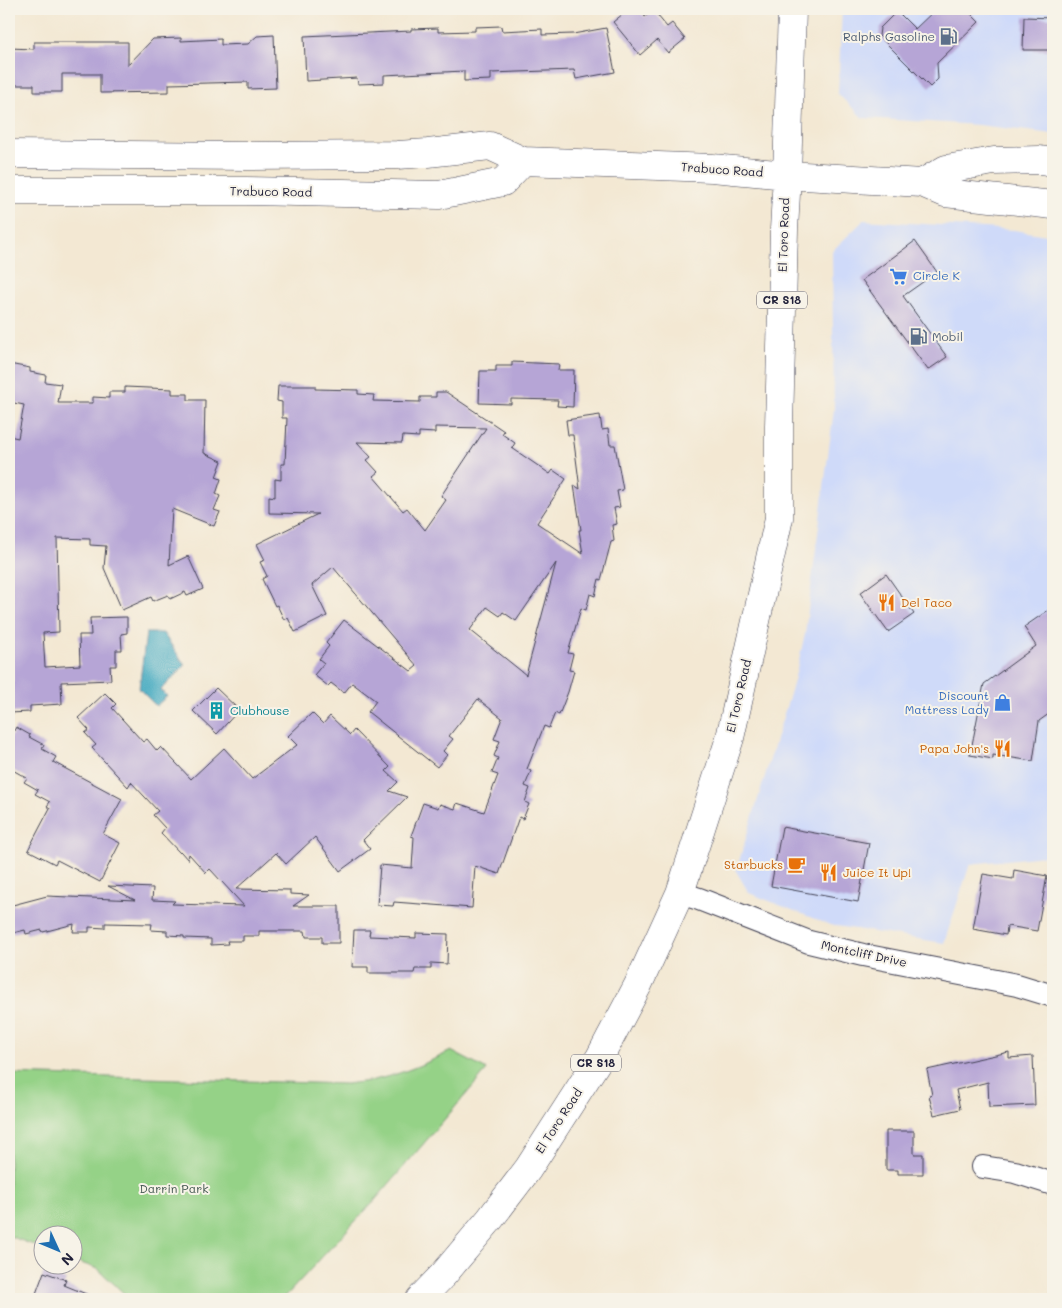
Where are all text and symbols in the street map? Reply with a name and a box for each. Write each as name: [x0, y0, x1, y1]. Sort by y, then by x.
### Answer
fuel station icon: Ralphs Gasoline: [939, 27, 959, 47]
place label: Ralphs Gasoline: [843, 28, 935, 44]
street label: Trabuco Road: [680, 158, 764, 180]
street label: Trabuco Road: [230, 182, 313, 200]
street label: El Toro Road: [774, 197, 792, 272]
supermarket icon: Circle K: [889, 266, 909, 286]
place label: Circle K: [913, 267, 961, 283]
road number: CR S18: [757, 292, 807, 308]
fuel station icon: Mobil: [908, 327, 928, 347]
place label: Mobil: [932, 328, 963, 344]
restaurant icon: Del Taco: [877, 593, 897, 613]
place label: Del Taco: [901, 594, 952, 610]
street label: El Toro Road: [722, 657, 754, 734]
place label: Discount Mattress Lady: [905, 687, 989, 717]
shop icon: Discount Mattress Lady: [993, 693, 1013, 713]
building icon: Clubhouse: [206, 701, 226, 721]
place label: Clubhouse: [230, 702, 290, 718]
restaurant icon: Papa John's: [993, 739, 1013, 759]
place label: Papa John's: [920, 740, 989, 756]
cafe icon: Starbucks: [787, 855, 807, 875]
place label: Starbucks: [724, 856, 783, 872]
restaurant icon: Juice It Up!: [819, 863, 839, 883]
place label: Juice It Up!: [843, 864, 911, 880]
street label: Montcliff Drive: [820, 936, 909, 970]
road number: CR S18: [571, 1054, 621, 1072]
street label: El Toro Road: [531, 1085, 585, 1156]
park label: Darrin Park: [139, 1180, 209, 1196]
north arrow: [32, 1226, 82, 1276]
text: N: [57, 1249, 78, 1270]

